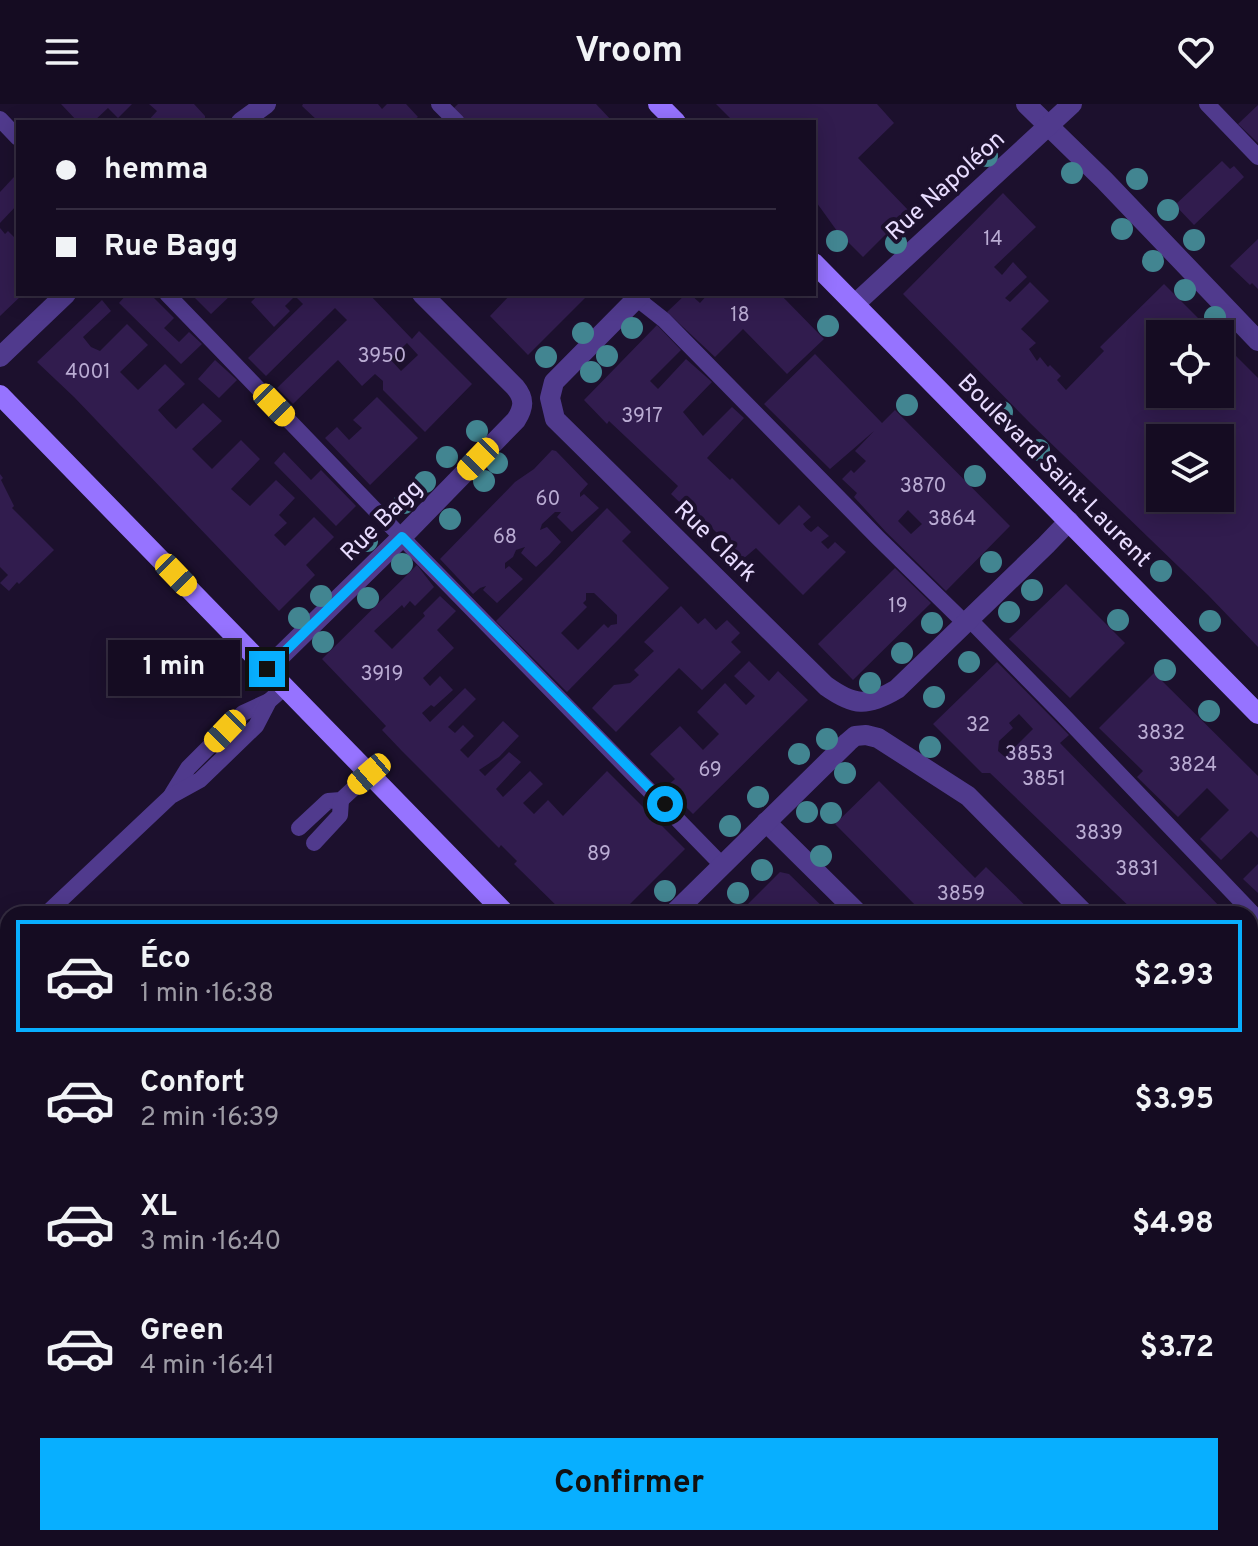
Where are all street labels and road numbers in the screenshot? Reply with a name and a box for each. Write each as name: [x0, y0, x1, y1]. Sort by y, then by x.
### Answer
street label: Rue Napoléon: [881, 125, 1012, 248]
street label: Boulevard Saint-Laurent: [950, 368, 1157, 575]
street label: Rue Bagg: [335, 474, 430, 569]
street label: Rue Clark: [667, 495, 763, 589]

